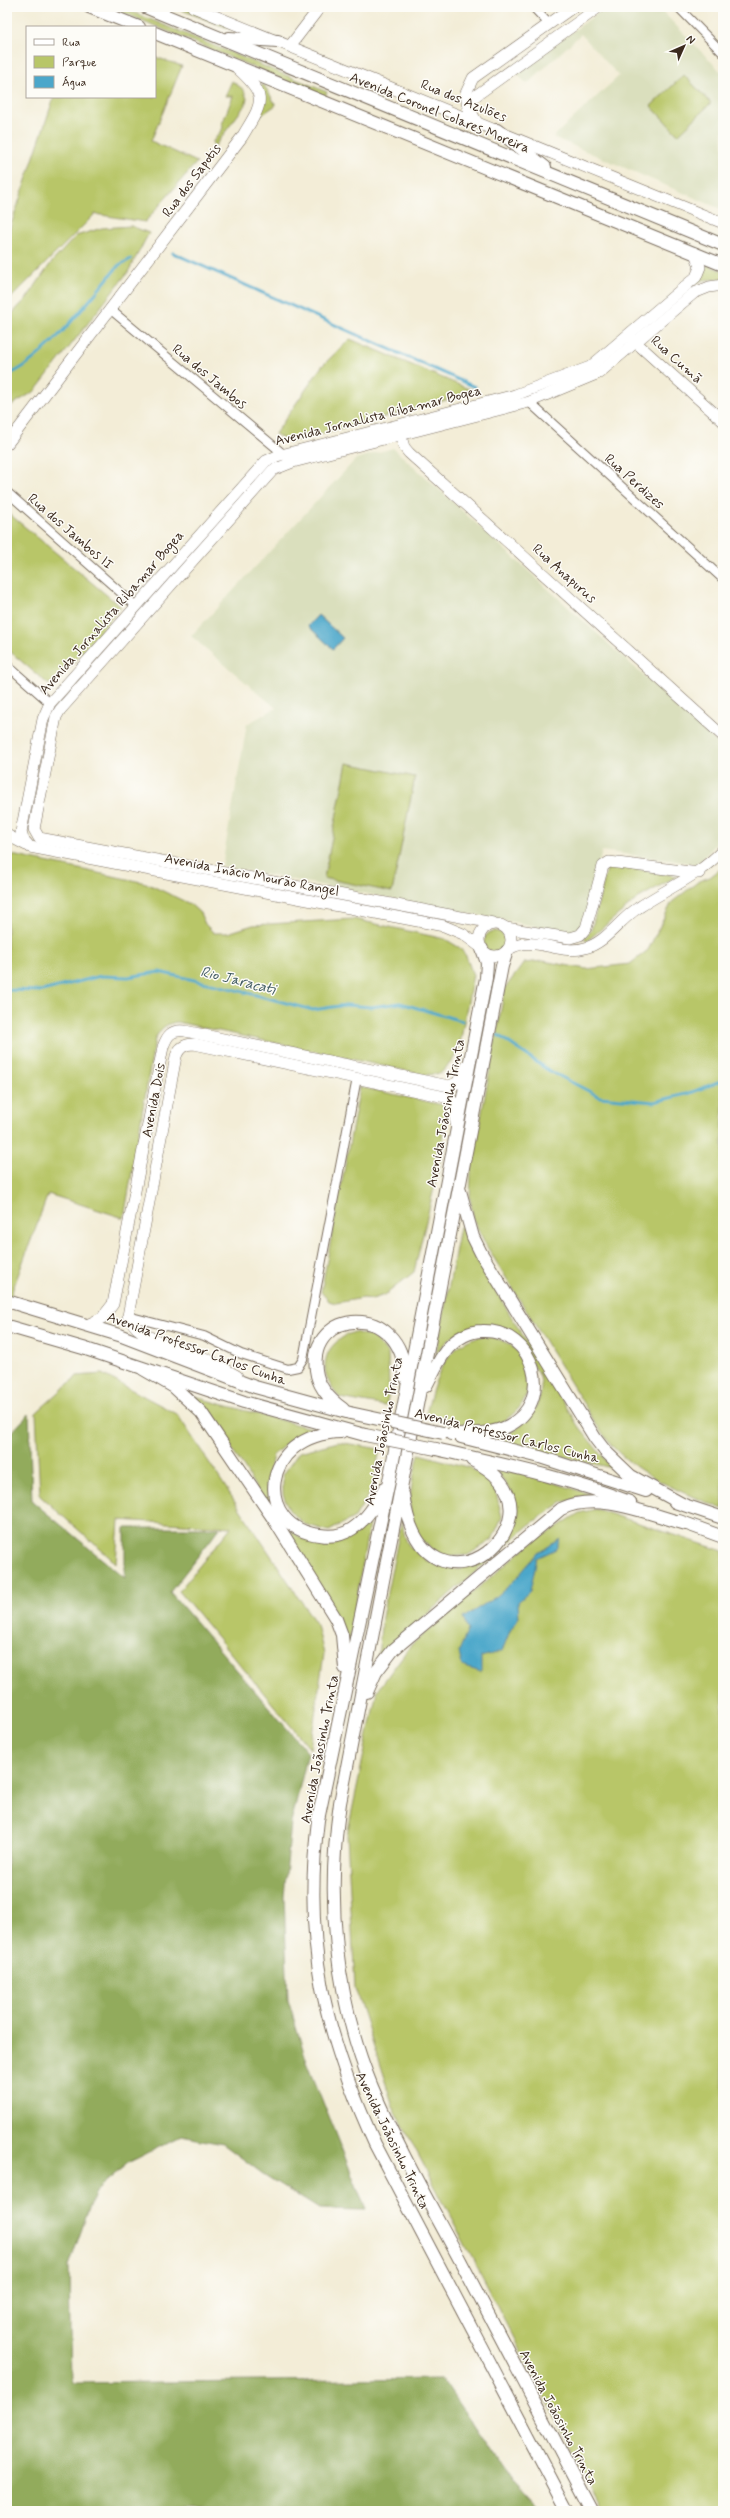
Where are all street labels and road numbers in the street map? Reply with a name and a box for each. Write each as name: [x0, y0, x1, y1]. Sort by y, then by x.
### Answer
street label: Avenida Coronel Colares Moreira: [347, 68, 532, 157]
street label: Rua dos Azulões: [418, 75, 509, 126]
street label: Rua dos Sapotis: [158, 140, 225, 221]
street label: Rua Cumã: [647, 332, 706, 388]
street label: Rua dos Jambos: [168, 340, 251, 414]
street label: Avenida Jornalista Ribamar Bogea: [273, 382, 484, 451]
street label: Rua Perdizes: [600, 450, 668, 514]
street label: Rua dos Jambos II: [24, 490, 117, 574]
street label: Avenida Jornalista Ribamar Bogea: [35, 527, 189, 699]
street label: Rua Anapurus: [528, 540, 600, 607]
street label: Avenida Inácio Mourão Rangel: [163, 849, 341, 902]
street label: Avenida Joãosinho Trinta: [423, 1037, 469, 1189]
street label: Avenida Dois: [138, 1061, 170, 1139]
street label: Avenida Professor Carlos Cunha: [104, 1308, 289, 1390]
street label: Avenida Joãosinho Trinta: [361, 1355, 407, 1507]
street label: Avenida Professor Carlos Cunha: [413, 1404, 602, 1468]
street label: Avenida Joãosinho Trinta: [297, 1673, 343, 1825]
street label: Avenida Joãosinho Trinta: [351, 2069, 433, 2212]
street label: Avenida Joãosinho Trinta: [515, 2347, 602, 2488]

